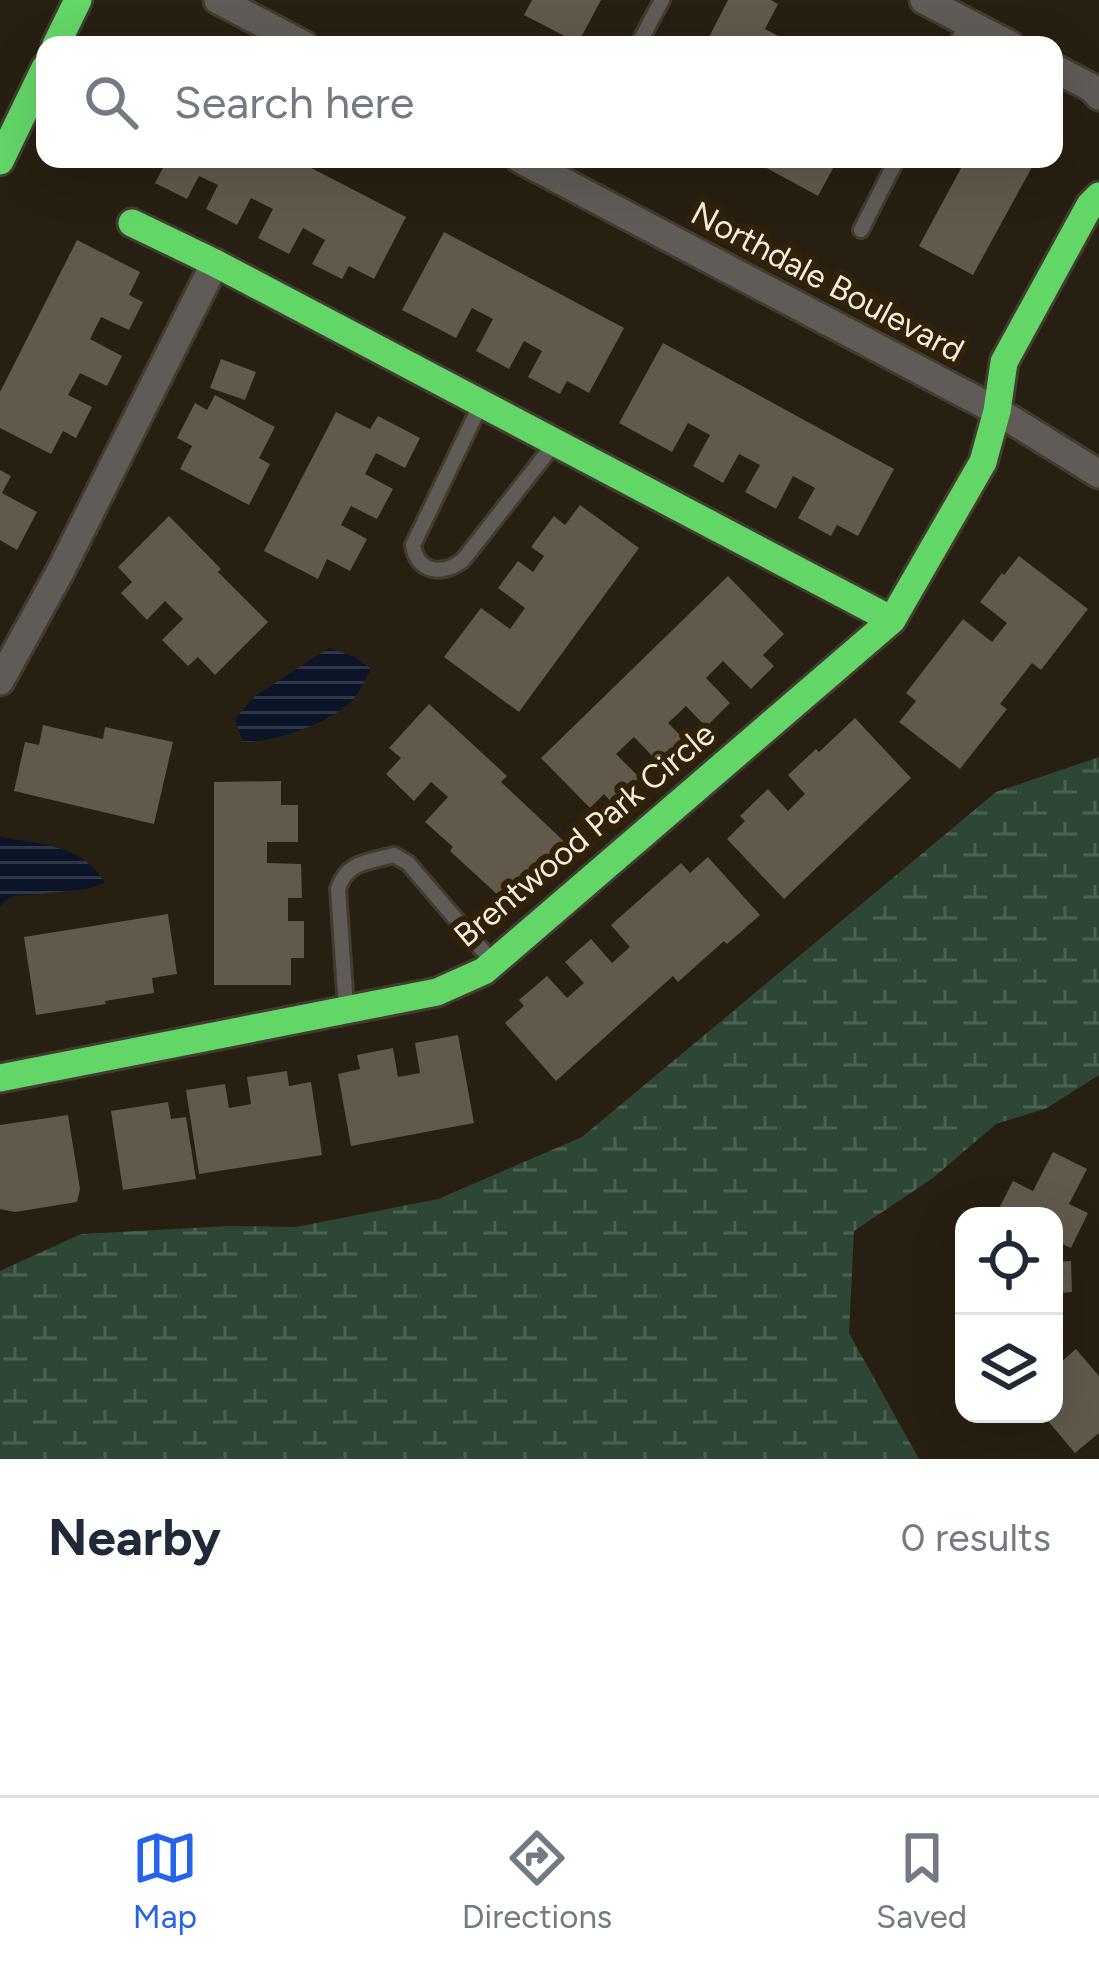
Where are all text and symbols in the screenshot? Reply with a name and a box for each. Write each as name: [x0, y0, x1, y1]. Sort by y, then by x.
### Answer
search box: [36, 36, 1063, 168]
icon: search: [78, 69, 144, 135]
text: Search here: [174, 75, 414, 129]
street label: Northdale Boulevard: [685, 193, 971, 370]
street label: Brentwood Park Circle: [446, 714, 723, 955]
map controls: [955, 1207, 1063, 1423]
button: locate: [955, 1207, 1063, 1315]
button: layers: [955, 1315, 1063, 1423]
text: Nearby: [48, 1507, 221, 1568]
text: 0 results: [900, 1514, 1051, 1561]
tab: Map: [132, 1825, 198, 1936]
tab: Directions: [462, 1825, 612, 1936]
tab: Saved: [876, 1825, 967, 1936]

